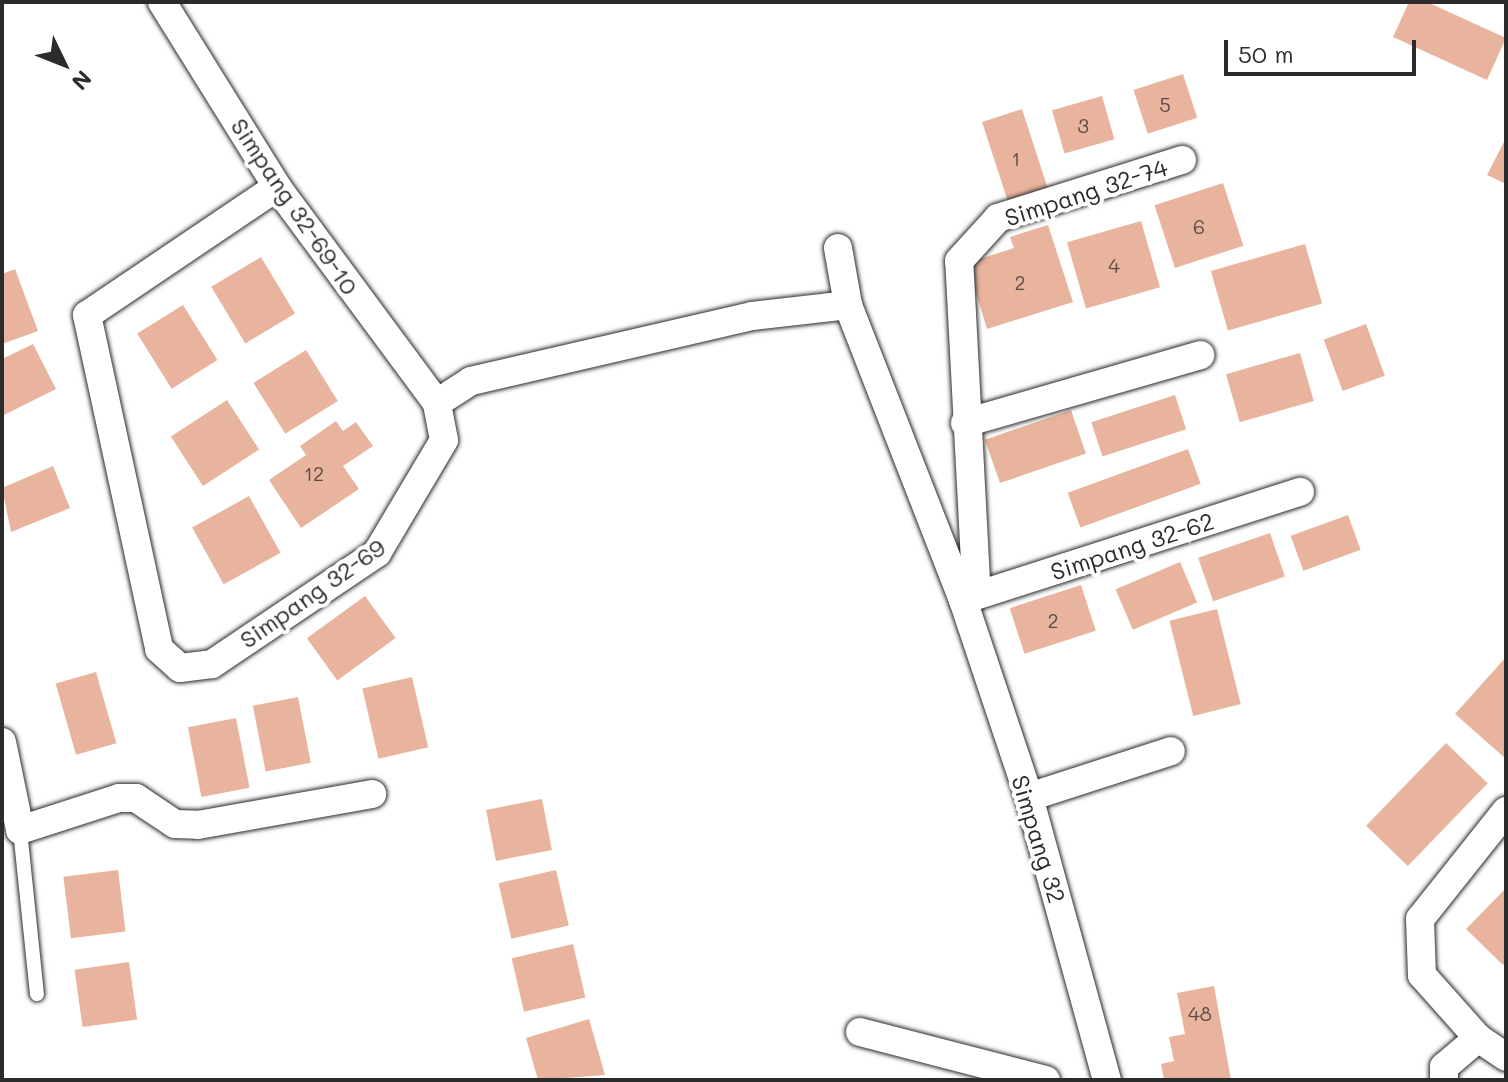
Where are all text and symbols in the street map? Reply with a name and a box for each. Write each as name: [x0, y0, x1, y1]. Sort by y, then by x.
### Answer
north arrow: [24, 24, 104, 104]
scale bar: [1228, 24, 1420, 74]
text: 50 m: [1238, 38, 1294, 69]
text: N: [66, 65, 98, 97]
house number: 5: [1159, 92, 1171, 116]
street label: Simpang 32-69-10: [225, 112, 365, 300]
house number: 3: [1077, 113, 1089, 137]
house number: 1: [1012, 146, 1020, 170]
street label: Simpang 32-74: [1001, 152, 1171, 232]
house number: 6: [1193, 214, 1205, 238]
house number: 4: [1108, 253, 1120, 277]
house number: 2: [1014, 270, 1026, 294]
house number: 12: [304, 461, 324, 485]
street label: Simpang 32-62: [1047, 506, 1217, 586]
street label: Simpang 32-69: [234, 532, 390, 654]
house number: 2: [1047, 608, 1059, 632]
street label: Simpang 32: [1006, 772, 1072, 906]
house number: 48: [1188, 1001, 1212, 1025]

